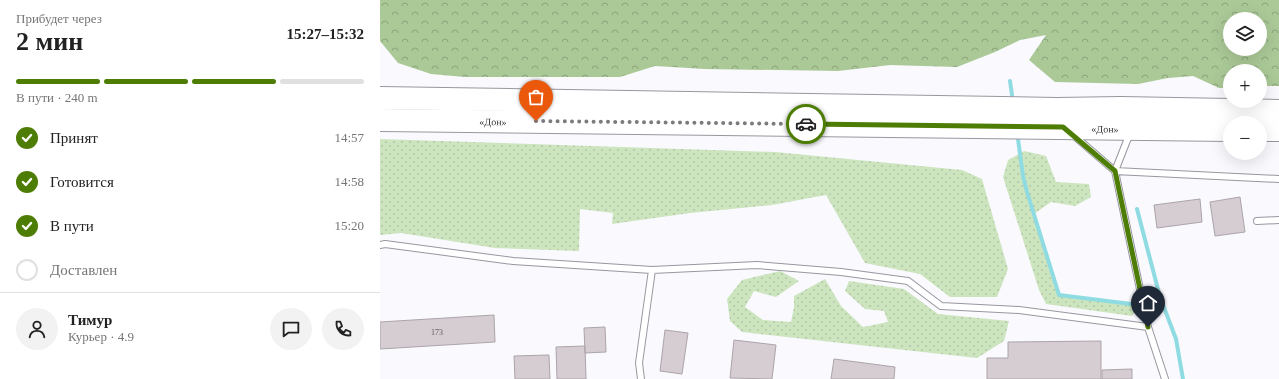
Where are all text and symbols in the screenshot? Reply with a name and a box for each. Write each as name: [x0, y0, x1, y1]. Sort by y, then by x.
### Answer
text: Прибудет через: [16, 11, 102, 26]
map controls: [1223, 12, 1267, 160]
button: layers: [1223, 12, 1267, 56]
text: 15:27–15:32: [287, 26, 364, 42]
text: 2 мин: [16, 27, 83, 56]
button: +: [1223, 64, 1267, 108]
pin: [519, 80, 553, 121]
icon: bag: [525, 86, 547, 108]
text: В пути · 240 m: [16, 90, 98, 105]
courier: [786, 104, 826, 144]
icon: car: [795, 113, 817, 135]
street label: «Дон»: [479, 116, 507, 127]
button: −: [1223, 116, 1267, 160]
street label: «Дон»: [1091, 123, 1119, 135]
icon: check: [16, 127, 38, 149]
text: Принят: [50, 130, 98, 146]
text: 14:57: [334, 130, 364, 145]
icon: check: [16, 171, 38, 193]
text: Готовится: [50, 174, 114, 190]
text: 14:58: [334, 174, 364, 189]
icon: check: [16, 215, 38, 237]
text: В пути: [50, 218, 94, 234]
text: 15:20: [334, 218, 364, 233]
text: Доставлен: [50, 262, 117, 278]
pin: [1131, 286, 1165, 327]
icon: home: [1137, 292, 1159, 314]
button: person: [16, 308, 58, 350]
button: chat: [270, 308, 312, 350]
button: phone: [322, 308, 364, 350]
text: Тимур: [68, 312, 112, 328]
house number: 173: [431, 328, 443, 337]
text: Курьер · 4.9: [68, 329, 134, 344]

